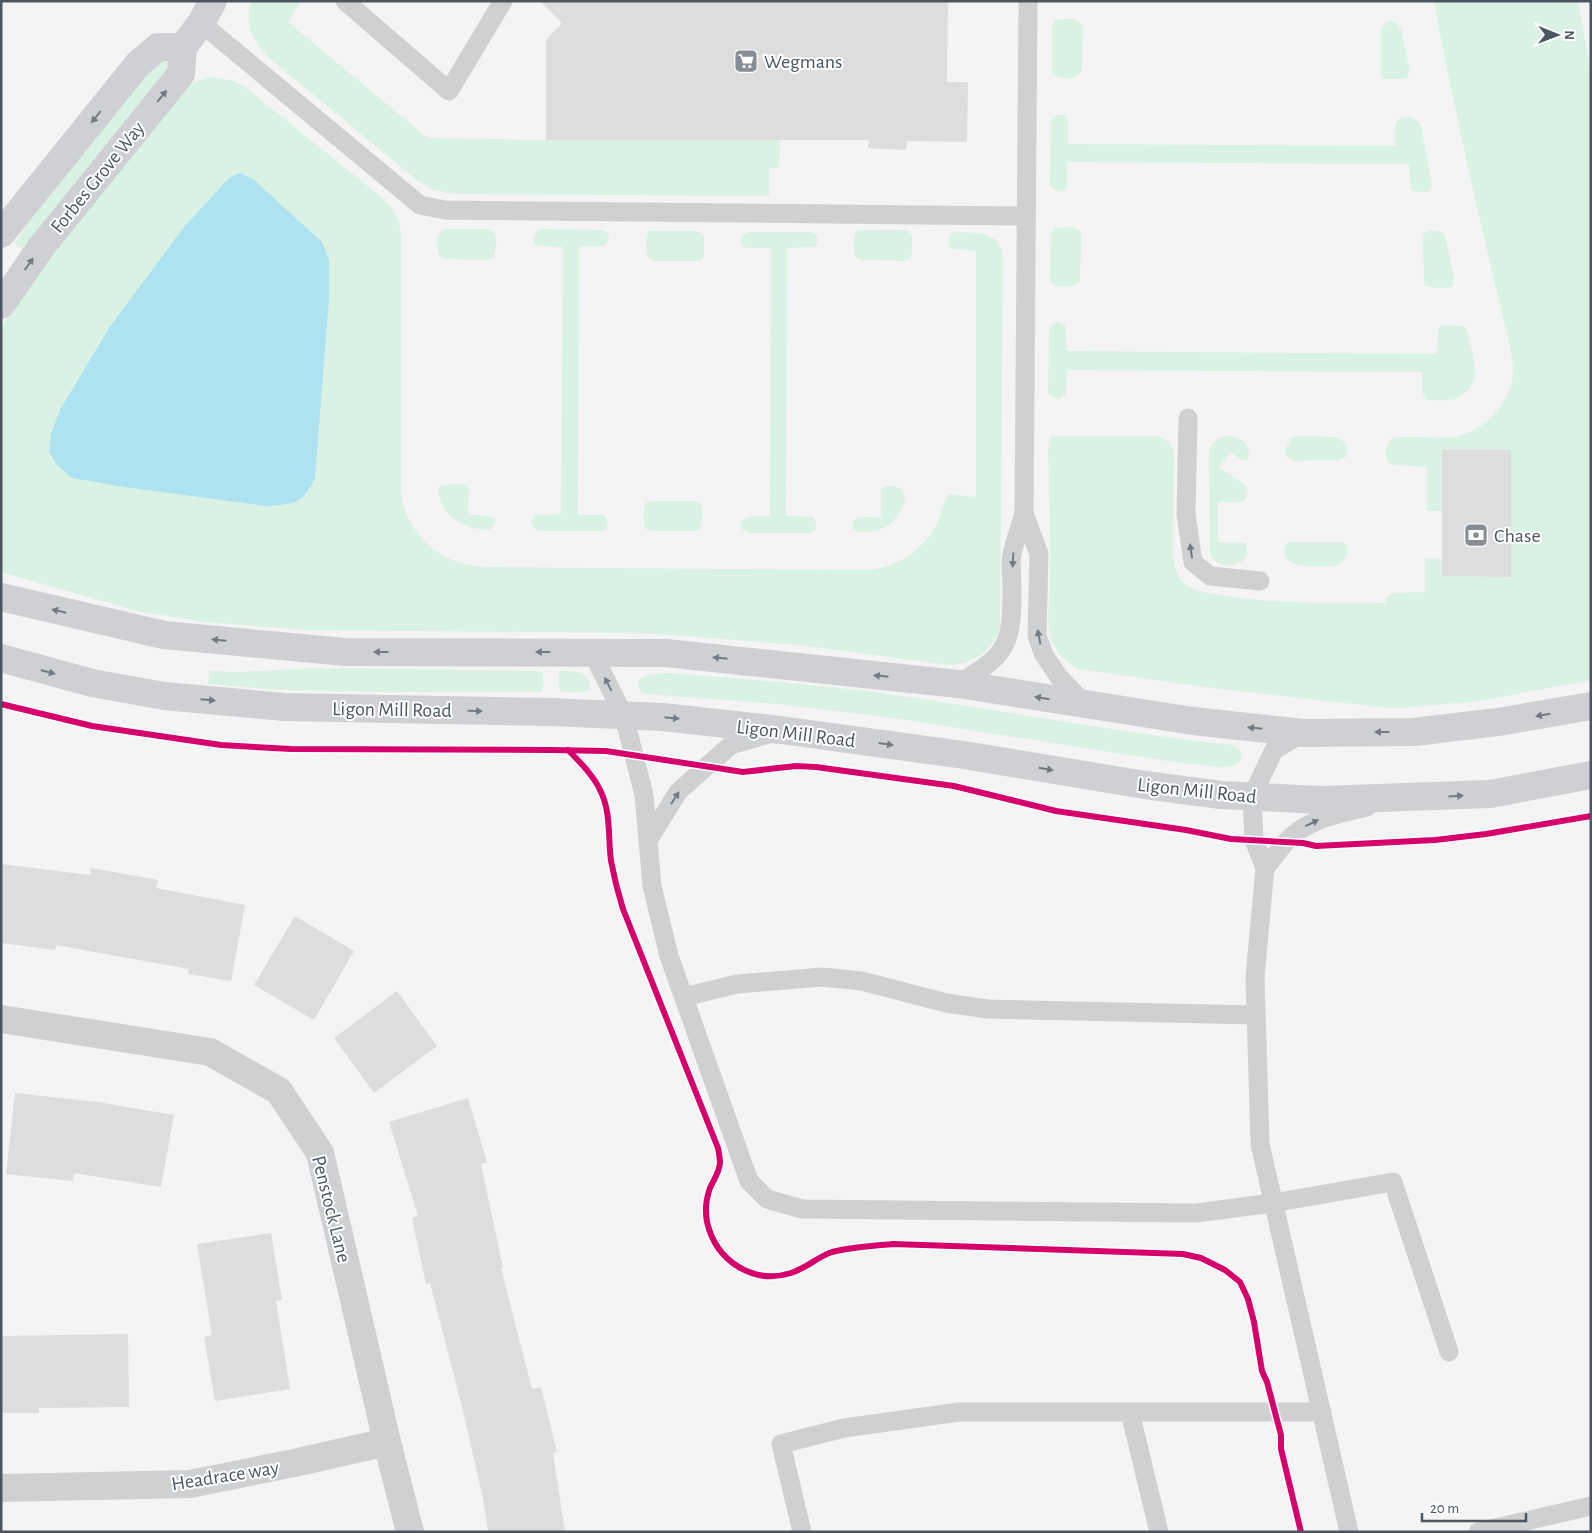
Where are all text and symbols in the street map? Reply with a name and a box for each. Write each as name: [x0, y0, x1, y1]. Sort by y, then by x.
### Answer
north arrow: [1532, 10, 1582, 60]
text: N: [1562, 30, 1576, 40]
supermarket icon: Wegmans: [733, 48, 759, 74]
place label: Wegmans: [764, 52, 843, 72]
one-way arrow: [157, 90, 168, 103]
one-way arrow: [91, 110, 102, 123]
street label: Forbes Grove Way: [47, 118, 149, 237]
one-way arrow: [24, 258, 34, 271]
bank icon: Chase: [1463, 522, 1489, 548]
place label: Chase: [1494, 526, 1541, 546]
one-way arrow: [1187, 543, 1195, 559]
one-way arrow: [1008, 552, 1016, 568]
one-way arrow: [52, 607, 67, 615]
one-way arrow: [1035, 629, 1043, 644]
one-way arrow: [211, 636, 227, 644]
one-way arrow: [373, 648, 389, 656]
one-way arrow: [535, 648, 551, 656]
one-way arrow: [711, 654, 727, 662]
one-way arrow: [41, 668, 56, 676]
one-way arrow: [873, 672, 889, 680]
one-way arrow: [604, 677, 612, 691]
one-way arrow: [1034, 693, 1050, 701]
one-way arrow: [200, 696, 216, 704]
street label: Ligon Mill Road: [332, 699, 452, 721]
one-way arrow: [467, 707, 483, 715]
one-way arrow: [1534, 711, 1550, 719]
one-way arrow: [665, 714, 681, 722]
street label: Ligon Mill Road: [735, 717, 857, 751]
one-way arrow: [1247, 724, 1263, 732]
one-way arrow: [1373, 728, 1389, 736]
one-way arrow: [878, 740, 894, 748]
one-way arrow: [1039, 766, 1055, 774]
street label: Ligon Mill Road: [1136, 775, 1257, 807]
one-way arrow: [670, 791, 679, 805]
one-way arrow: [1448, 791, 1464, 799]
one-way arrow: [1305, 819, 1320, 828]
street label: Penstock Lane: [308, 1154, 354, 1265]
street label: Headrace way: [170, 1458, 281, 1494]
scale bar: [1422, 1490, 1526, 1522]
text: 20 m: [1430, 1501, 1459, 1516]

